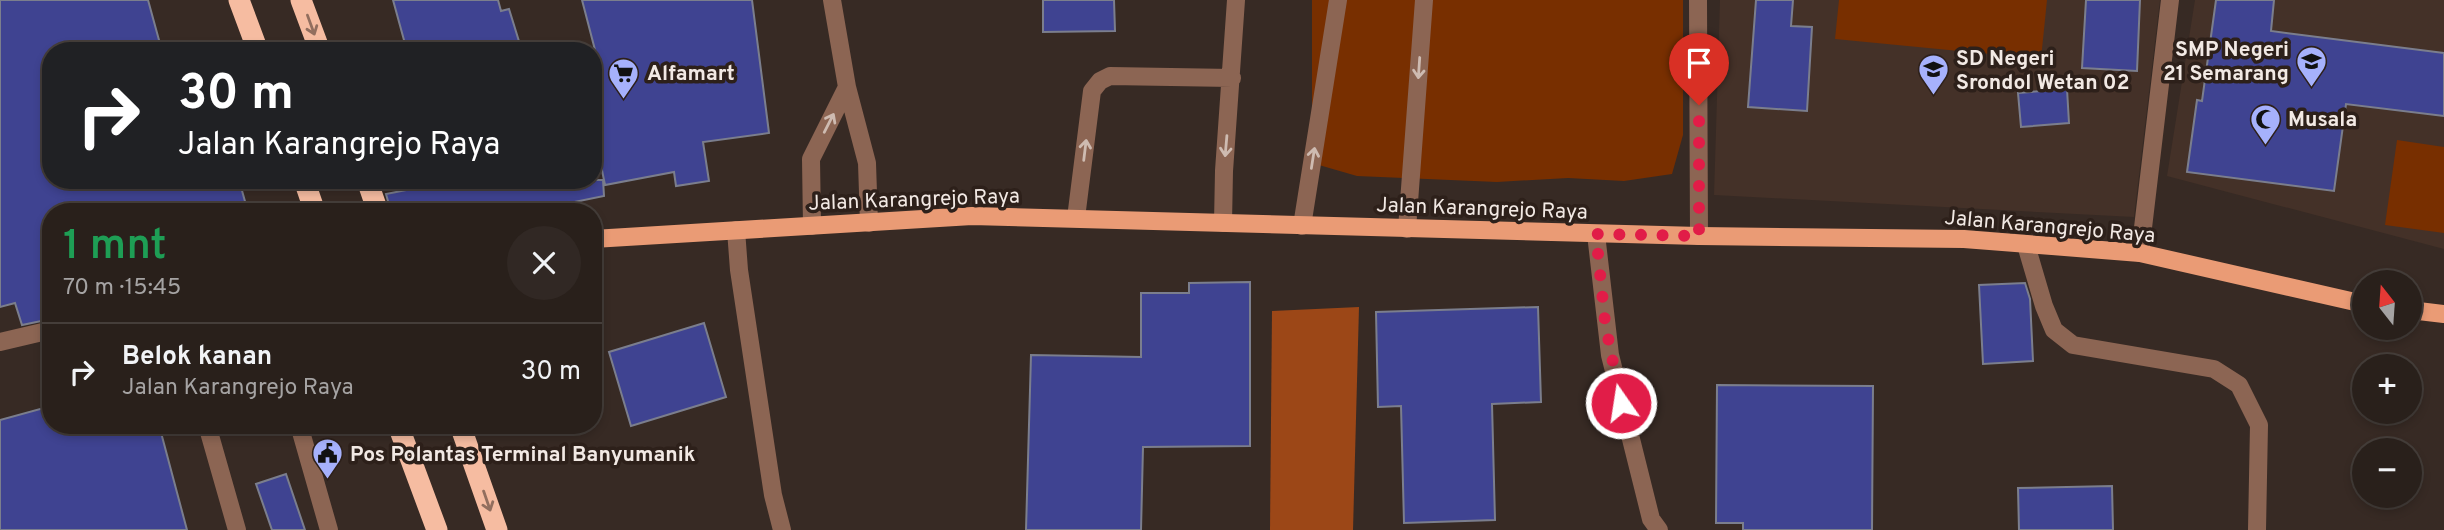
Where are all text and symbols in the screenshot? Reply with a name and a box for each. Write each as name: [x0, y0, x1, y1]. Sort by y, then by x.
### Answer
one-way arrow: [305, 14, 318, 36]
pin: [1669, 33, 1729, 105]
place label: SMP Negeri 21 Semarang: [2163, 37, 2289, 88]
icon: arrive: [1680, 44, 1718, 82]
school or university icon: SMP Negeri 21 Semarang: [2295, 44, 2329, 88]
place label: SD Negeri Srondol Wetan 02: [1956, 46, 2129, 97]
school or university icon: SD Negeri Srondol Wetan 02: [1916, 53, 1950, 97]
supermarket icon: Alfamart: [607, 56, 641, 100]
one-way arrow: [1412, 56, 1425, 79]
place label: Alfamart: [647, 61, 735, 88]
text: 30 m: [178, 65, 294, 127]
icon: right: [63, 70, 154, 161]
mosque icon: Musala: [2248, 102, 2282, 146]
place label: Musala: [2288, 107, 2357, 134]
one-way arrow: [822, 113, 836, 134]
text: Jalan Karangrejo Raya: [178, 126, 500, 166]
one-way arrow: [1219, 134, 1232, 157]
one-way arrow: [1078, 140, 1091, 162]
one-way arrow: [1307, 147, 1320, 170]
street label: Jalan Karangrejo Raya: [808, 183, 1020, 218]
street label: Jalan Karangrejo Raya: [1376, 192, 1588, 227]
street label: Jalan Karangrejo Raya: [1943, 205, 2156, 250]
text: 1 mnt: [63, 221, 167, 274]
button: close: [507, 226, 581, 300]
north arrow: [2352, 270, 2422, 340]
map controls: [2352, 270, 2422, 508]
text: 70 m · 15:45: [63, 274, 181, 303]
text: Belok kanan: [122, 341, 272, 374]
icon: right: [63, 353, 101, 391]
button: +: [2352, 354, 2422, 424]
text: 30 m: [521, 356, 581, 389]
position arrow: [1584, 366, 1658, 440]
text: Jalan Karangrejo Raya: [122, 374, 354, 403]
public building icon: Pos Polantas Terminal Banyumanik: [310, 437, 344, 481]
button: −: [2352, 438, 2422, 508]
place label: Pos Polantas Terminal Banyumanik: [350, 442, 696, 469]
one-way arrow: [482, 489, 494, 511]

